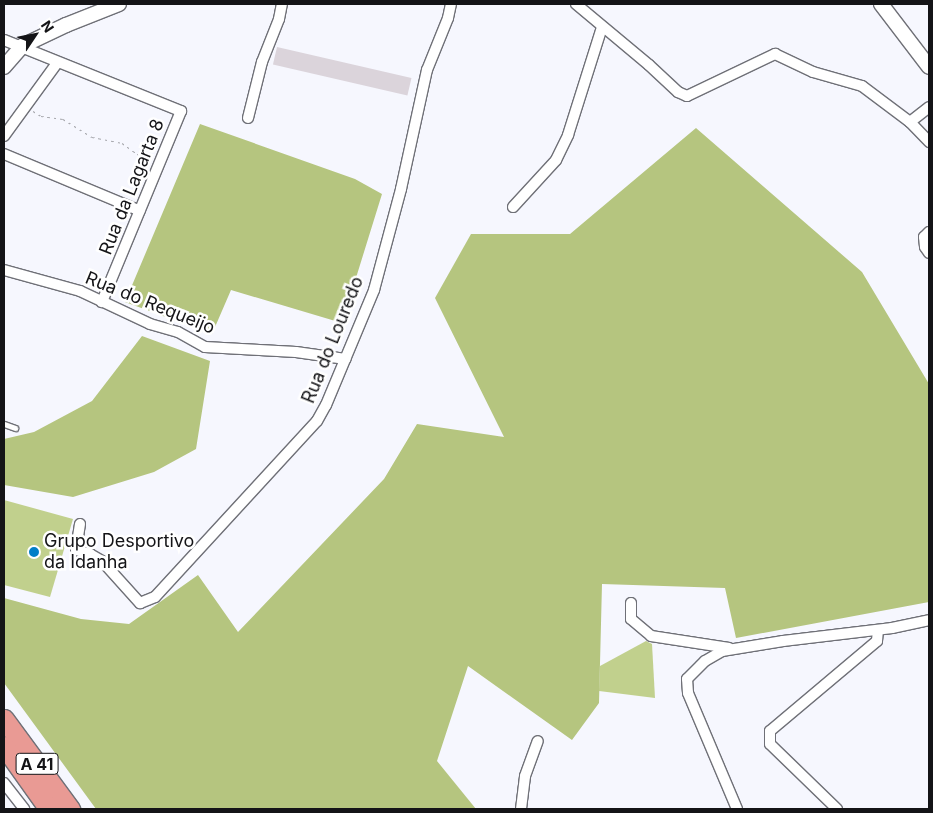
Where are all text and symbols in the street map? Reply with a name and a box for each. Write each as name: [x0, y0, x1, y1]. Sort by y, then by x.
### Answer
north arrow: [10, 10, 60, 60]
text: N: [38, 17, 58, 36]
street label: Rua da Lagarta 8: [95, 116, 169, 258]
street label: Rua do Requeijo: [82, 267, 218, 339]
street label: Rua do Louredo: [298, 274, 368, 406]
place label: Grupo Desportivo da Idanha: [44, 531, 194, 574]
marker: Grupo Desportivo da Idanha: [28, 546, 40, 558]
road number: A 41: [15, 751, 60, 778]

